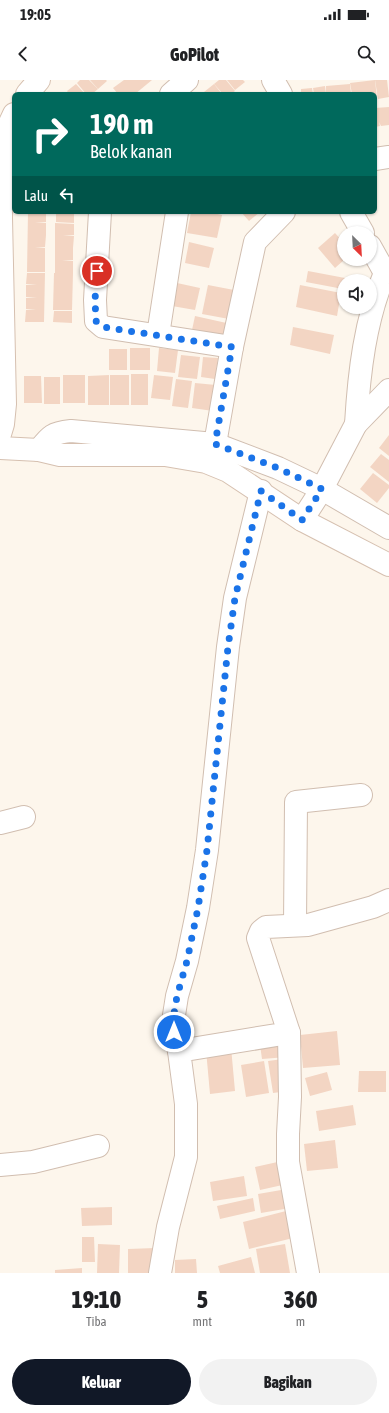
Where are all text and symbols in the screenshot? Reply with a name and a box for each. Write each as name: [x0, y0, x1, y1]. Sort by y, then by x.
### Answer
text: 19:05: [20, 6, 51, 23]
icon: back: [12, 43, 34, 65]
icon: search: [355, 43, 377, 65]
text: GoPilot: [170, 44, 219, 65]
icon: right: [24, 108, 76, 160]
text: 190 m: [90, 108, 153, 140]
text: Belok kanan: [90, 141, 172, 162]
icon: left: [56, 184, 78, 206]
text: Lalu: [24, 187, 48, 204]
north arrow: [337, 226, 377, 266]
map controls: [337, 226, 377, 314]
pin: [80, 254, 114, 288]
icon: arrive: [86, 260, 108, 282]
button: sound: [337, 274, 377, 314]
position arrow: [153, 1011, 195, 1053]
text: 19:10: [72, 1286, 121, 1313]
text: 5: [197, 1286, 208, 1313]
text: 360: [284, 1286, 317, 1313]
text: Tiba: [86, 1314, 107, 1329]
text: mnt: [193, 1314, 212, 1329]
text: m: [296, 1314, 305, 1329]
button: Keluar: [12, 1359, 191, 1405]
button: Bagikan: [199, 1359, 377, 1405]

